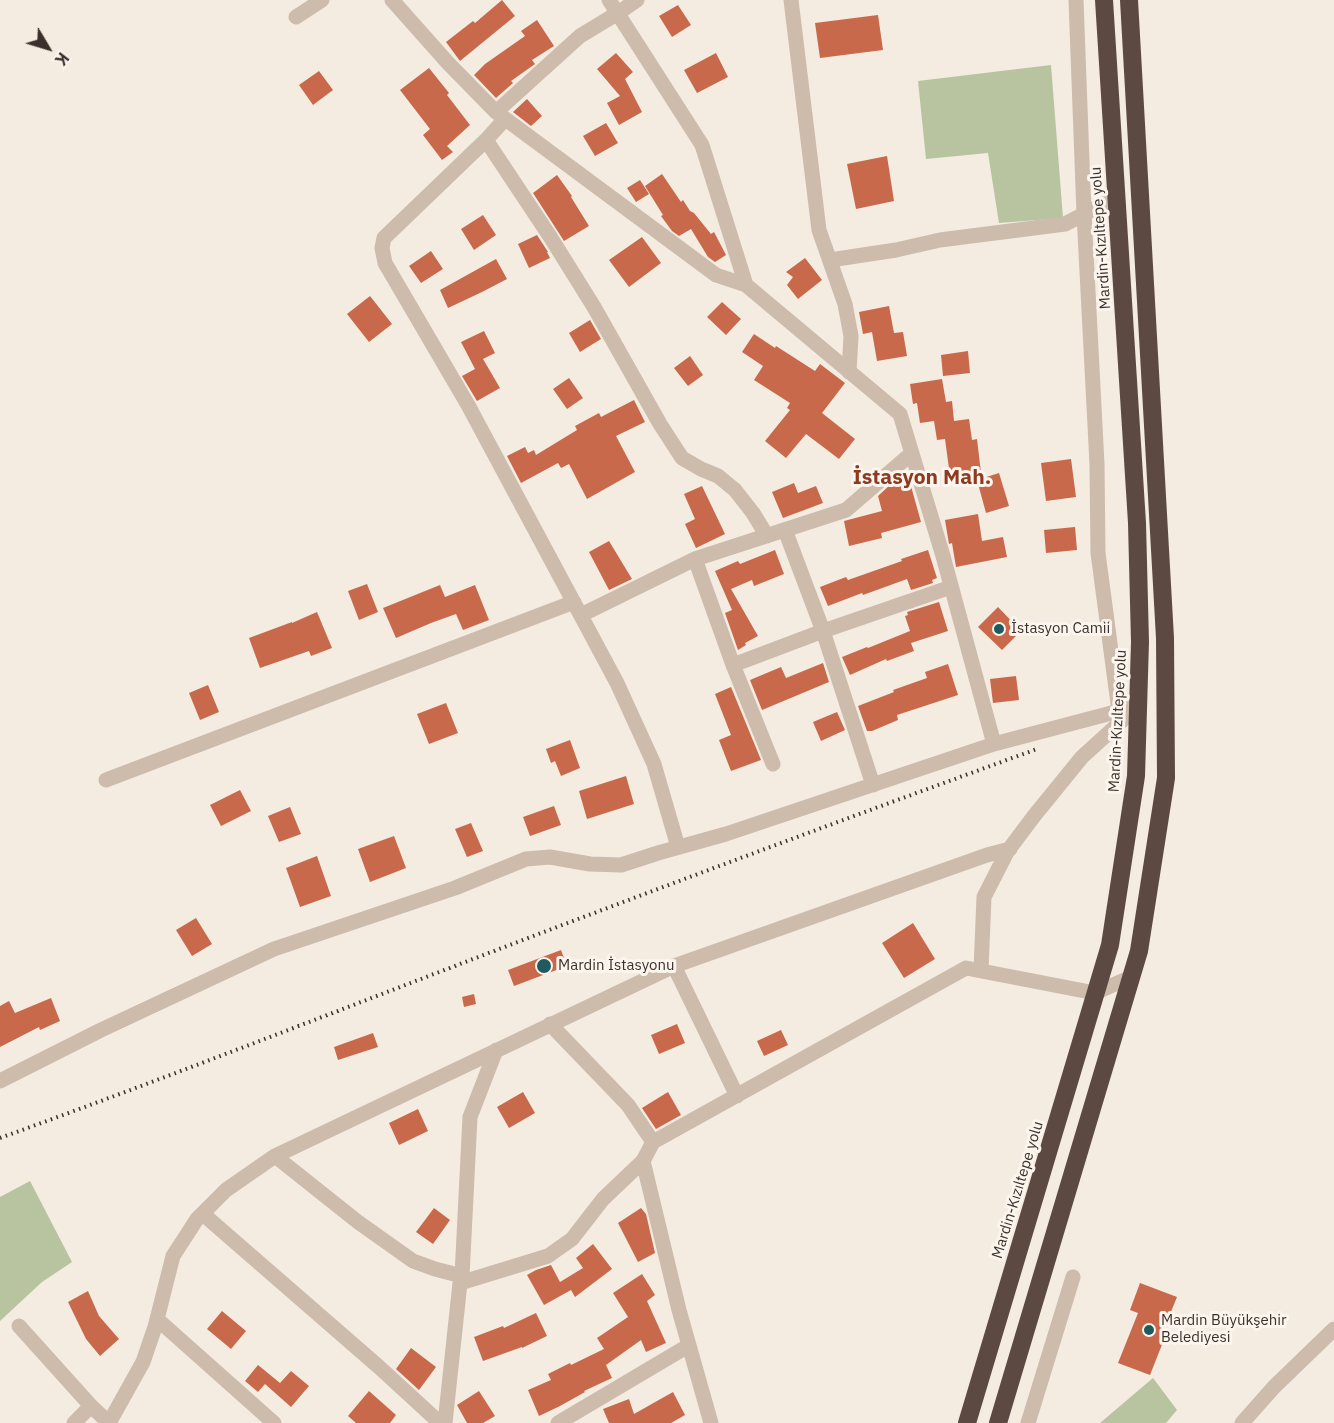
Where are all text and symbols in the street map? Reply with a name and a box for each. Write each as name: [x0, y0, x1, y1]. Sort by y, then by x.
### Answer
north arrow: [18, 18, 78, 78]
text: K: [51, 49, 73, 70]
street label: Mardin-Kızıltepe yolu: [1087, 166, 1115, 310]
district label: İstasyon Mah.: [853, 465, 991, 491]
place label: İstasyon Camii: [1011, 620, 1110, 638]
marker: İstasyon Camii: [992, 622, 1006, 636]
street label: Mardin-Kızıltepe yolu: [1105, 649, 1131, 793]
marker: Mardin İstasyonu: [535, 957, 553, 975]
place label: Mardin İstasyonu: [558, 957, 674, 975]
street label: Mardin-Kızıltepe yolu: [989, 1119, 1047, 1261]
place label: Mardin Büyükşehir Belediyesi: [1161, 1312, 1287, 1347]
marker: Mardin Büyükşehir Belediyesi: [1142, 1323, 1156, 1337]

